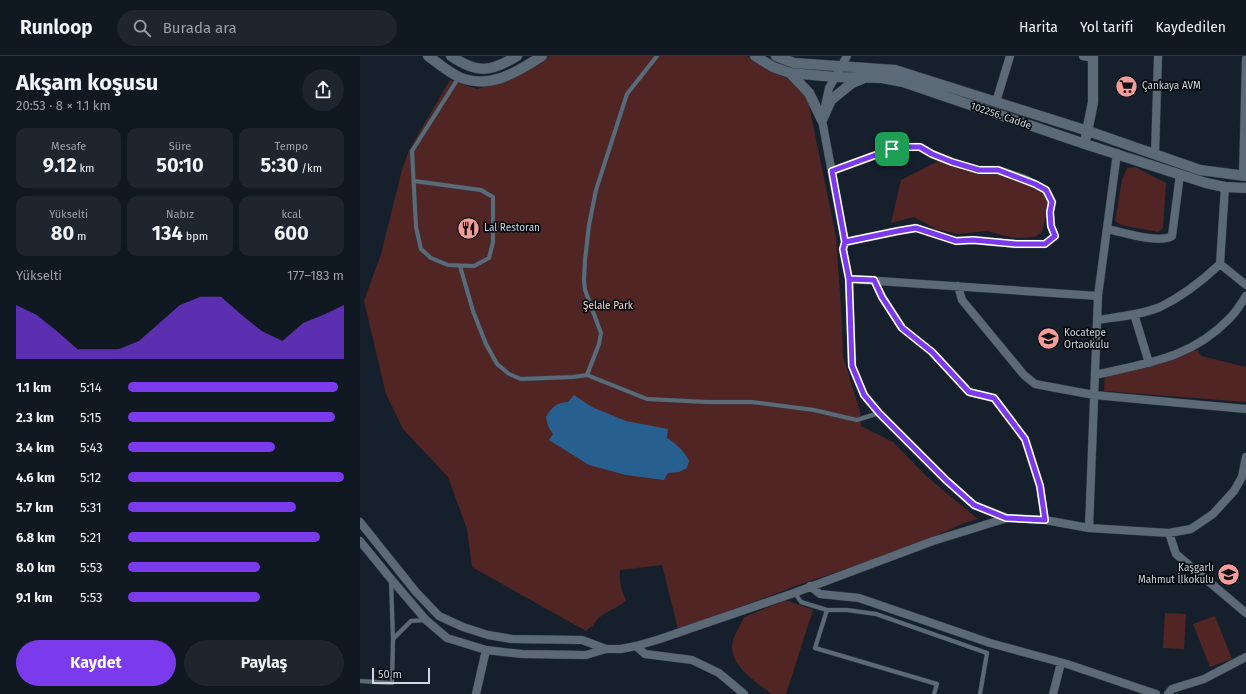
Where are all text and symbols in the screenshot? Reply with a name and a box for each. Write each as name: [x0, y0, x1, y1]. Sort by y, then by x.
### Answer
search box: [117, 10, 397, 46]
text: Runloop: [20, 16, 93, 39]
icon: search: [131, 17, 153, 39]
text: Burada ara: [163, 19, 237, 37]
text: Harita: [1019, 19, 1058, 36]
text: Yol tarifi: [1080, 19, 1133, 36]
text: Kaydedilen: [1155, 19, 1226, 36]
text: Akşam koşusu: [16, 69, 158, 96]
button: share: [302, 69, 344, 111]
supermarket icon: Çankaya AVM: [1113, 73, 1139, 99]
place label: Çankaya AVM: [1142, 80, 1201, 92]
text: 20:53 · 8 × 1.1 km: [16, 98, 111, 113]
street label: 102256. Cadde: [969, 100, 1033, 132]
pin: [875, 132, 909, 166]
icon: arrive: [881, 138, 903, 160]
text: Mesafe: [51, 140, 86, 153]
text: Süre: [169, 140, 191, 153]
text: Tempo: [275, 140, 308, 153]
text: 9.12: [43, 153, 76, 177]
text: 50:10: [156, 153, 204, 177]
text: 5:30: [261, 153, 298, 177]
text: km: [76, 162, 94, 175]
text: /km: [298, 162, 322, 175]
text: Yükselti: [49, 208, 88, 221]
text: Nabız: [166, 208, 194, 221]
text: kcal: [281, 208, 301, 221]
restaurant icon: Lal Restoran: [456, 215, 482, 241]
text: 80: [51, 221, 74, 245]
text: 134: [152, 221, 183, 245]
text: 600: [274, 221, 309, 245]
place label: Lal Restoran: [484, 222, 540, 234]
text: m: [74, 230, 87, 243]
text: bpm: [183, 230, 208, 243]
text: Yükselti: [16, 268, 62, 283]
text: 177–183 m: [287, 268, 344, 283]
park label: Şelale Park: [583, 300, 634, 312]
school or university icon: Kocatepe Ortaokulu: [1036, 326, 1062, 352]
place label: Kocatepe Ortaokulu: [1064, 327, 1109, 351]
text: 1.1 km: [16, 380, 51, 395]
text: 5:14: [80, 380, 102, 395]
text: 2.3 km: [16, 410, 54, 425]
text: 5:15: [80, 410, 101, 425]
text: 3.4 km: [16, 440, 54, 455]
text: 5:43: [80, 440, 103, 455]
text: 4.6 km: [16, 470, 55, 485]
text: 5:12: [80, 470, 101, 485]
text: 5.7 km: [16, 500, 53, 515]
text: 5:31: [80, 500, 102, 515]
text: 6.8 km: [16, 530, 55, 545]
text: 5:21: [80, 530, 101, 545]
text: 8.0 km: [16, 560, 55, 575]
text: 5:53: [80, 560, 103, 575]
school or university icon: Kaşgarlı Mahmut İlkokulu: [1216, 561, 1242, 587]
place label: Kaşgarlı Mahmut İlkokulu: [1138, 562, 1214, 586]
text: 9.1 km: [16, 590, 52, 605]
text: 5:53: [80, 590, 103, 605]
button: Kaydet: [16, 640, 176, 686]
button: Paylaş: [184, 640, 344, 686]
scale bar: [372, 666, 430, 685]
text: 50 m: [378, 668, 402, 681]

